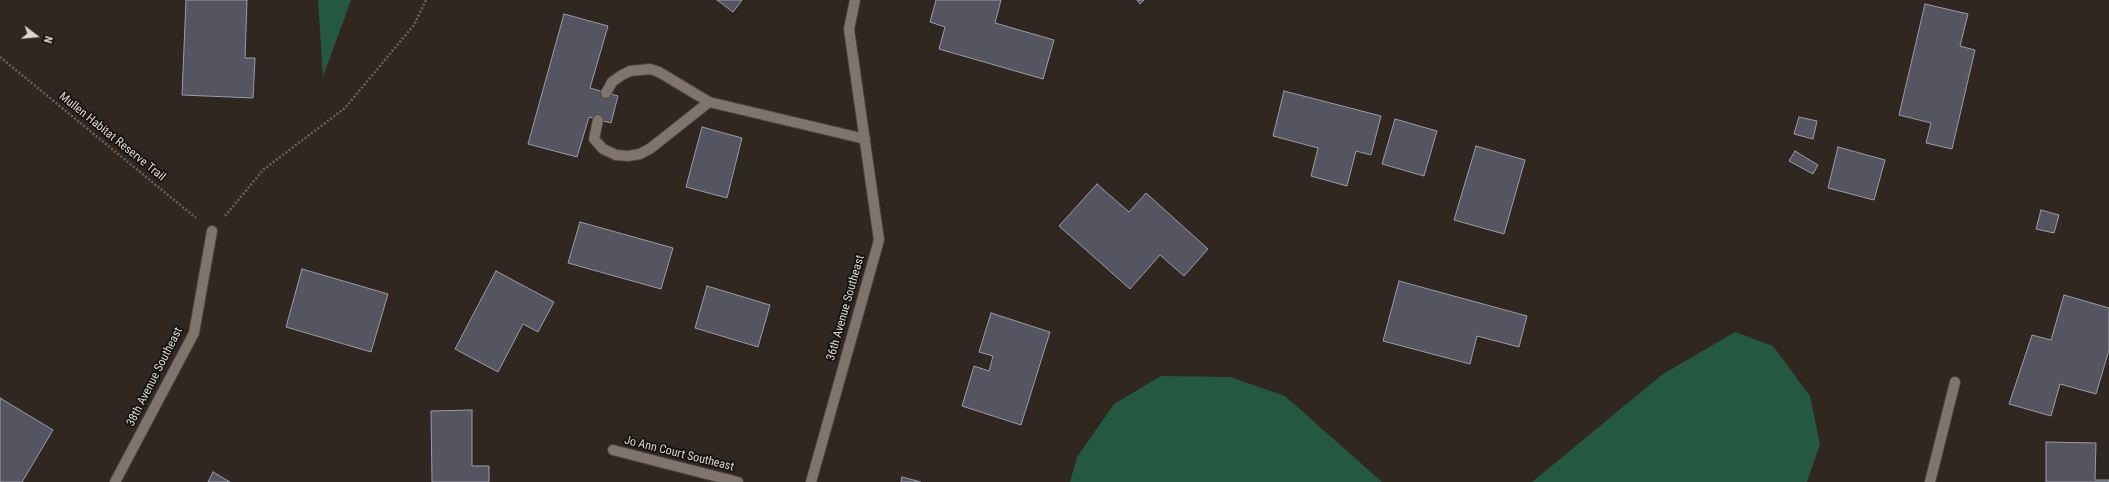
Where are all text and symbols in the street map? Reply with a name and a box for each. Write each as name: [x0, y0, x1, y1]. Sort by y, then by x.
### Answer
north arrow: [16, 16, 56, 56]
text: N: [41, 34, 55, 44]
street label: Mullen Habitat Reserve Trail: [56, 90, 168, 184]
street label: 36th Avenue Southeast: [824, 254, 868, 362]
street label: 38th Avenue Southeast: [124, 325, 186, 429]
street label: Jo Ann Court Southeast: [623, 433, 735, 475]

